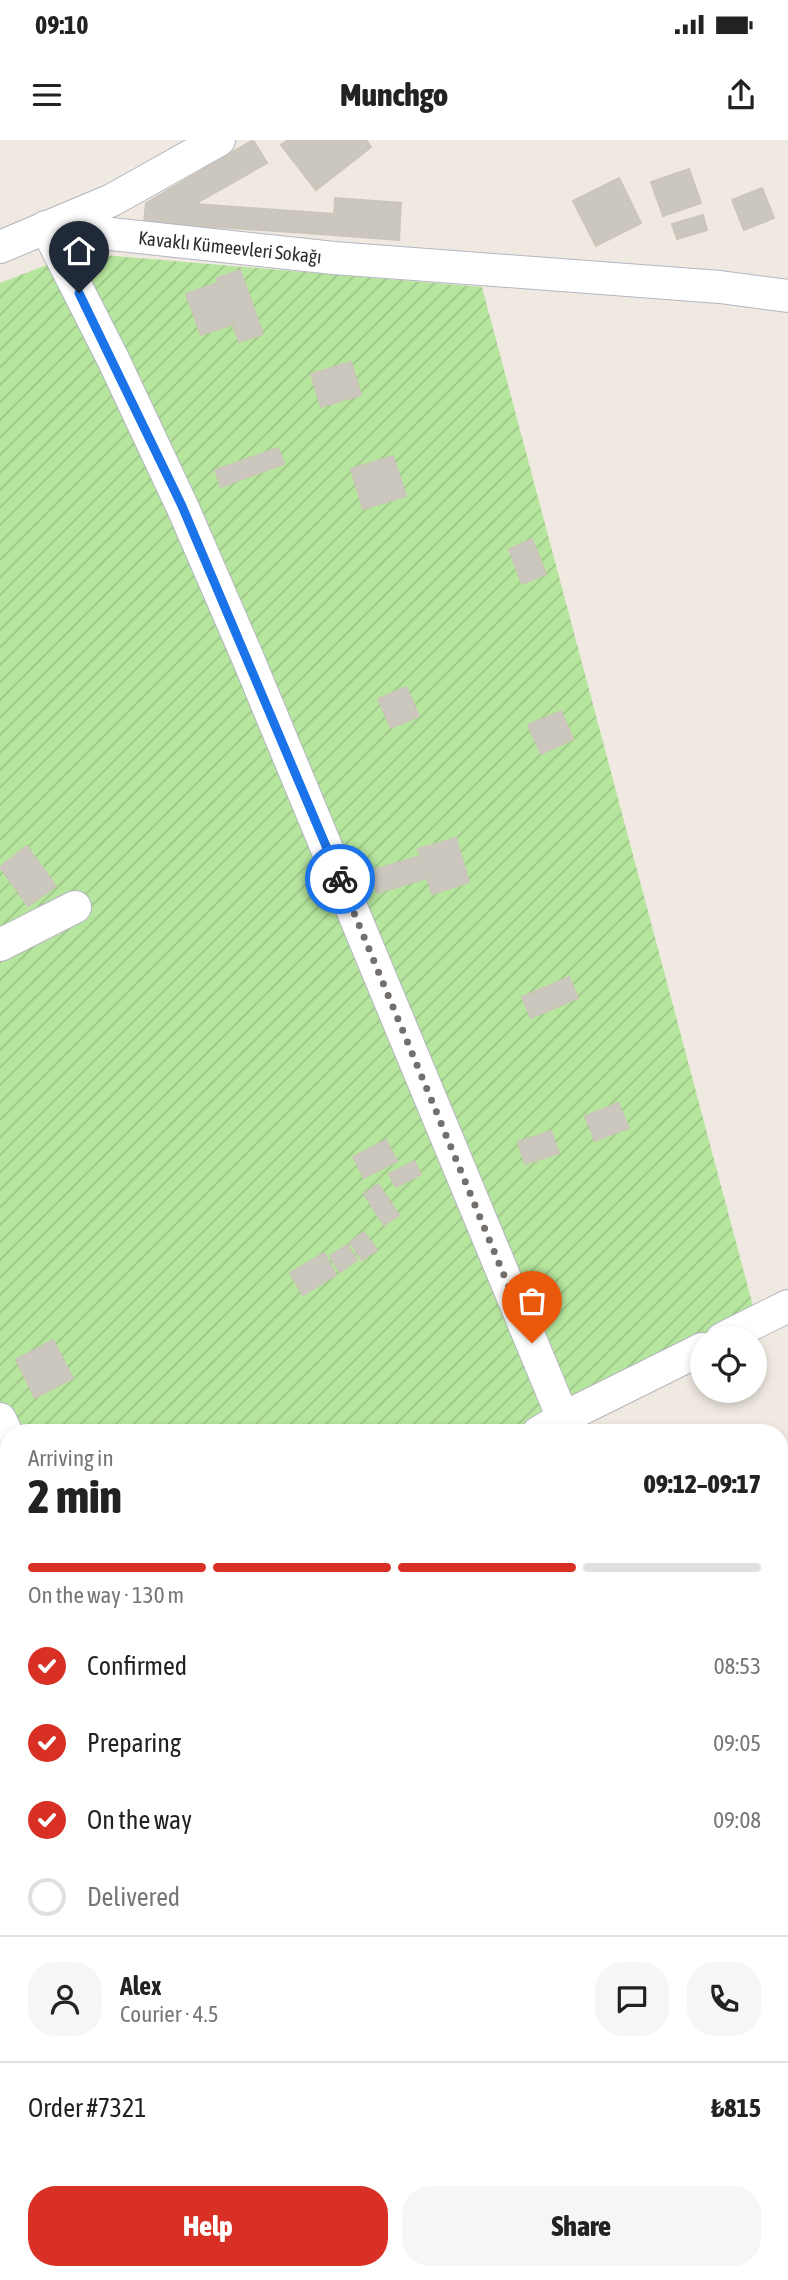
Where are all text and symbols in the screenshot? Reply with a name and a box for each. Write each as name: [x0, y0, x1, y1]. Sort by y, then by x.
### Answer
text: 09:10: [35, 10, 89, 40]
icon: menu: [28, 76, 66, 114]
text: Munchgo: [340, 76, 448, 113]
icon: share: [722, 76, 760, 114]
pin: [49, 221, 109, 293]
street label: Kavaklı Kümeevleri Sokağı: [137, 226, 323, 268]
icon: home: [60, 232, 98, 270]
courier: [305, 844, 375, 914]
icon: bike: [321, 860, 359, 898]
pin: [502, 1271, 562, 1343]
icon: bag: [513, 1282, 551, 1320]
map controls: [690, 1326, 767, 1403]
button: locate: [690, 1326, 767, 1403]
text: Arriving in: [28, 1445, 114, 1471]
text: 09:12–09:17: [644, 1469, 761, 1499]
text: 2 min: [28, 1470, 122, 1523]
text: On the way · 130 m: [28, 1582, 184, 1608]
icon: check: [28, 1647, 66, 1685]
text: Confirmed: [87, 1651, 187, 1681]
text: 08:53: [714, 1653, 761, 1679]
icon: check: [28, 1724, 66, 1762]
text: Preparing: [87, 1728, 181, 1758]
text: 09:05: [713, 1730, 761, 1756]
icon: check: [28, 1801, 66, 1839]
text: On the way: [87, 1805, 192, 1835]
text: 09:08: [713, 1807, 761, 1833]
text: Delivered: [87, 1882, 180, 1912]
button: person: [28, 1962, 102, 2036]
button: chat: [595, 1962, 669, 2036]
button: phone: [687, 1962, 761, 2036]
text: Alex: [120, 1971, 161, 2001]
text: Courier · 4.5: [120, 2001, 219, 2027]
text: Order #7321: [28, 2093, 147, 2123]
text: ₺815: [711, 2093, 761, 2123]
button: Help: [28, 2186, 388, 2266]
button: Share: [402, 2186, 761, 2266]

